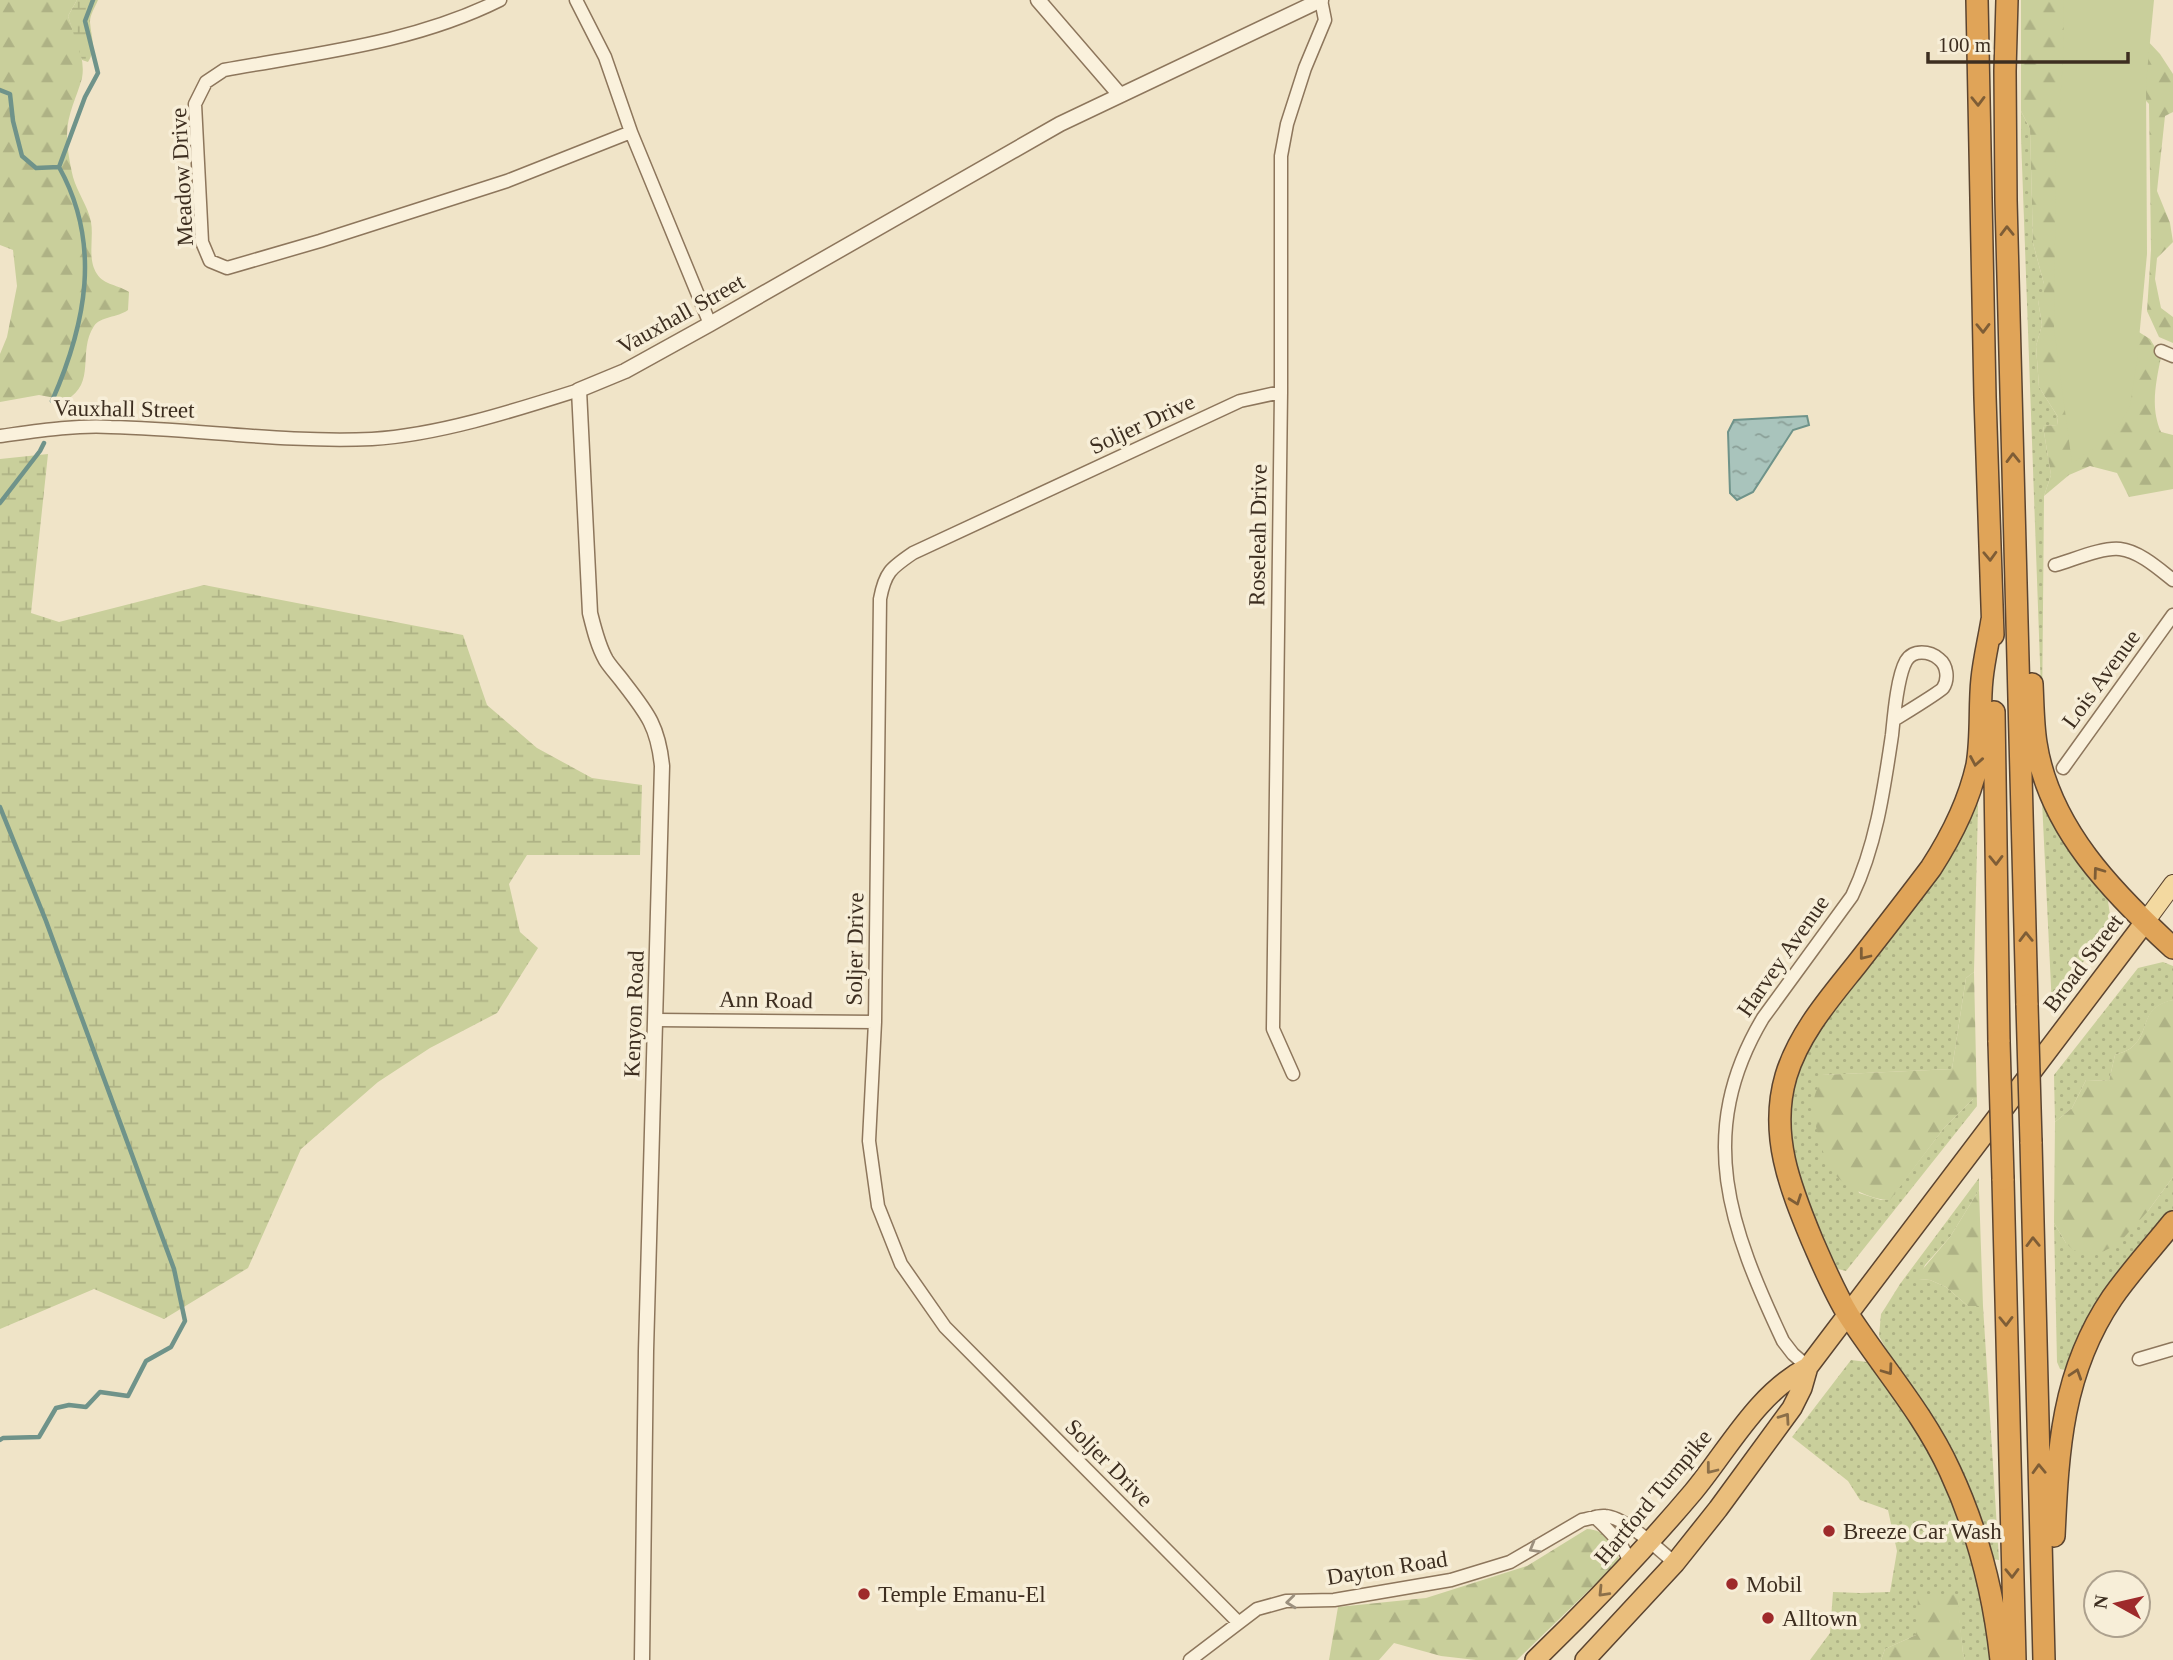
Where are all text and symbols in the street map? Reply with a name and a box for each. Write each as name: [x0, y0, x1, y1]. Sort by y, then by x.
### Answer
scale bar: [1928, 21, 2128, 65]
text: 100 m: [1938, 33, 1991, 57]
one-way arrow: [1970, 96, 1986, 107]
street label: Meadow Drive: [166, 107, 198, 247]
one-way arrow: [1999, 225, 2015, 235]
street label: Vauxhall Street: [613, 269, 749, 359]
one-way arrow: [1976, 323, 1991, 334]
street label: Soljer Drive: [1085, 389, 1199, 459]
street label: Vauxhall Street: [53, 395, 195, 423]
one-way arrow: [2005, 452, 2020, 463]
street label: Roseleah Drive: [1244, 464, 1272, 606]
one-way arrow: [1983, 550, 1998, 561]
street label: Lois Avenue: [2057, 625, 2145, 733]
one-way arrow: [1969, 755, 1984, 767]
one-way arrow: [1989, 855, 2004, 866]
one-way arrow: [2094, 867, 2106, 880]
street label: Harvey Avenue: [1732, 891, 1834, 1021]
street label: Soljer Drive: [842, 892, 868, 1006]
street label: Broad Street: [2038, 909, 2128, 1017]
one-way arrow: [2018, 931, 2033, 942]
one-way arrow: [1860, 947, 1872, 960]
street label: Kenyon Road: [619, 950, 649, 1078]
street label: Ann Road: [719, 987, 814, 1013]
one-way arrow: [1788, 1193, 1802, 1205]
one-way arrow: [2026, 1236, 2041, 1247]
one-way arrow: [1998, 1316, 2014, 1327]
one-way arrow: [1880, 1362, 1892, 1375]
one-way arrow: [2067, 1368, 2082, 1380]
one-way arrow: [1776, 1413, 1789, 1426]
street label: Soljer Drive: [1060, 1414, 1158, 1512]
street label: Hartford Turnpike: [1589, 1425, 1717, 1569]
one-way arrow: [1706, 1461, 1719, 1473]
one-way arrow: [2032, 1464, 2047, 1475]
place label: Breeze Car Wash: [1843, 1519, 2002, 1544]
marker: Breeze Car Wash: [1821, 1523, 1837, 1539]
one-way arrow: [1529, 1540, 1542, 1553]
street label: Dayton Road: [1325, 1546, 1450, 1590]
one-way arrow: [2005, 1568, 2020, 1579]
north arrow: [2082, 1569, 2152, 1639]
place label: Mobil: [1746, 1572, 1802, 1597]
marker: Mobil: [1724, 1576, 1740, 1592]
place label: Temple Emanu-El: [878, 1582, 1046, 1607]
one-way arrow: [1599, 1584, 1612, 1597]
marker: Temple Emanu-El: [856, 1586, 872, 1602]
text: N: [2089, 1593, 2112, 1610]
one-way arrow: [1285, 1594, 1297, 1609]
place label: Alltown: [1782, 1606, 1858, 1631]
marker: Alltown: [1760, 1610, 1776, 1626]

